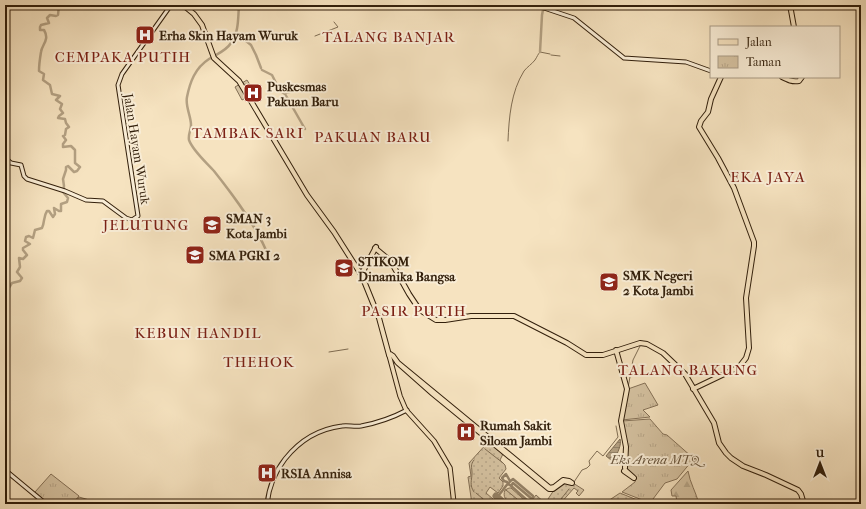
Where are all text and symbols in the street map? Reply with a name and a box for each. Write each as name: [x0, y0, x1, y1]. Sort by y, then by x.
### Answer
hospital icon: Erha Skin Hayam Wuruk: [134, 24, 156, 46]
legend: [710, 26, 840, 78]
place label: Erha Skin Hayam Wuruk: [159, 28, 299, 44]
district label: TALANG BANJAR: [322, 28, 456, 46]
text: Jalan: [745, 35, 772, 49]
district label: CEMPAKA PUTIH: [55, 48, 191, 66]
text: Taman: [746, 55, 781, 69]
place label: Puskesmas Pakuan Baru: [267, 79, 339, 109]
hospital icon: Puskesmas Pakuan Baru: [242, 82, 264, 104]
street label: Jalan Hayam Wuruk: [121, 91, 153, 206]
district label: TAMBAK SARI: [192, 124, 304, 142]
district label: PAKUAN BARU: [314, 128, 432, 146]
district label: EKA JAYA: [730, 168, 806, 186]
place label: SMAN 3 Kota Jambi: [226, 211, 287, 242]
school or university icon: SMAN 3 Kota Jambi: [201, 214, 223, 236]
district label: JELUTUNG: [102, 216, 189, 234]
school or university icon: SMA PGRI 2: [184, 244, 206, 266]
place label: SMA PGRI 2: [209, 248, 280, 263]
place label: STIKOM Dinamika Bangsa: [358, 254, 456, 285]
school or university icon: STIKOM Dinamika Bangsa: [333, 257, 355, 279]
place label: SMK Negeri 2 Kota Jambi: [623, 268, 694, 299]
school or university icon: SMK Negeri 2 Kota Jambi: [598, 271, 620, 293]
district label: PASIR PUTIH: [361, 302, 467, 320]
district label: KEBUN HANDIL: [134, 324, 262, 342]
district label: THEHOK: [223, 353, 295, 371]
district label: TALANG BAKUNG: [618, 361, 758, 379]
place label: Rumah Sakit Siloam Jambi: [480, 418, 552, 449]
hospital icon: Rumah Sakit Siloam Jambi: [455, 421, 477, 443]
north arrow: [800, 443, 840, 483]
text: U: [815, 447, 825, 460]
park label: Eks Arena MTQ: [610, 452, 706, 468]
hospital icon: RSIA Annisa: [256, 462, 278, 484]
place label: RSIA Annisa: [281, 466, 353, 481]

